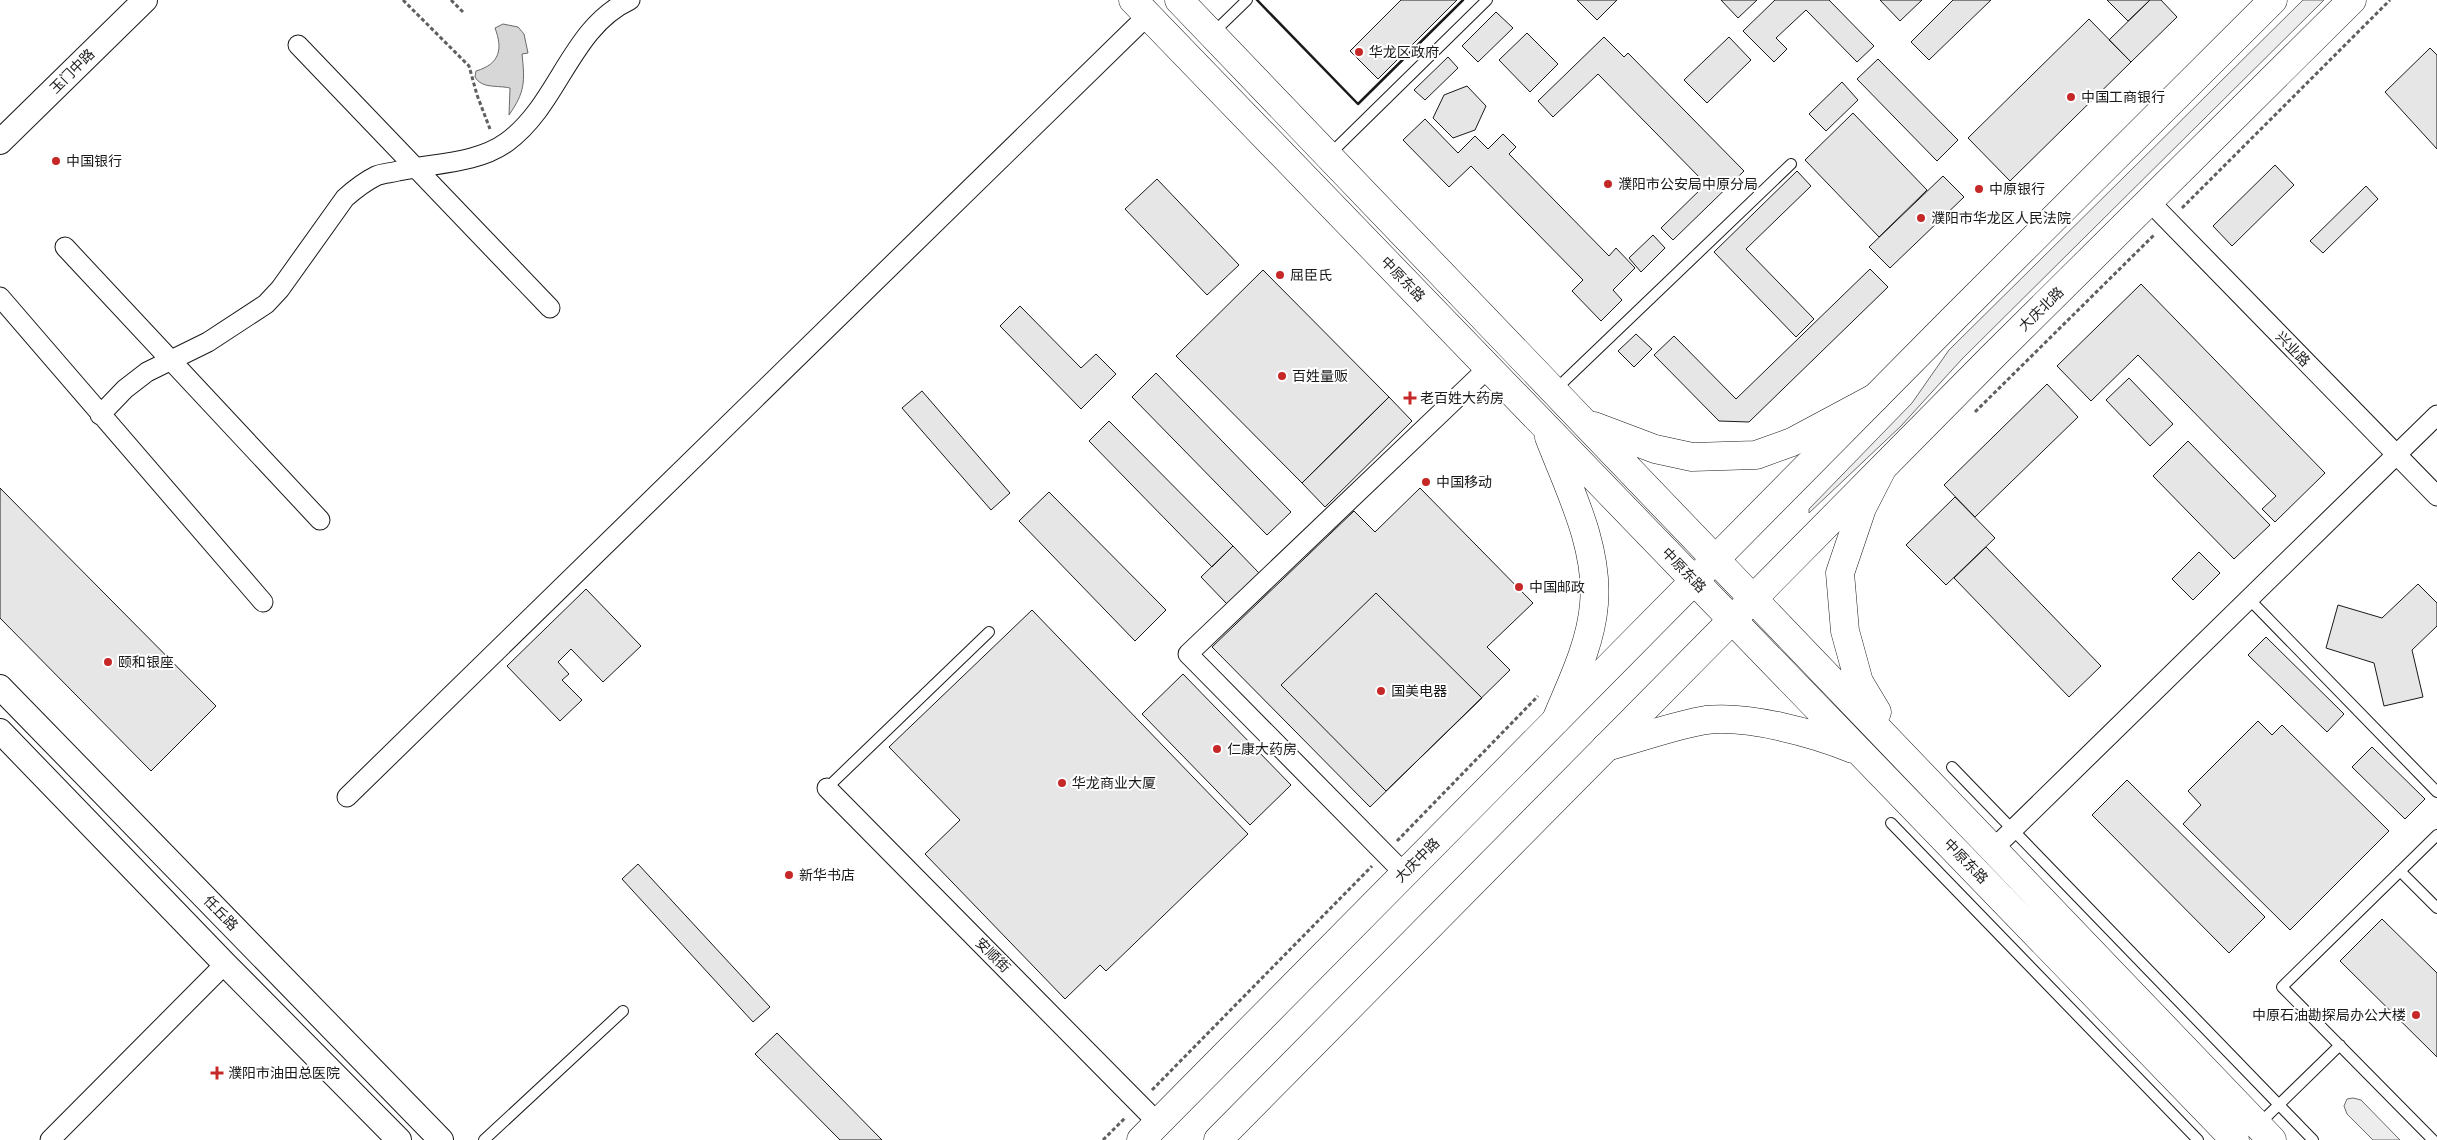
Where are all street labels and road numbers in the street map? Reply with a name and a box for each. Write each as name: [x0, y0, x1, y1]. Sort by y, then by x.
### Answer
street label: 玉门中路: [46, 45, 98, 97]
street label: 中原东路: [1377, 253, 1429, 305]
street label: 大庆北路: [2015, 283, 2067, 335]
street label: 兴业路: [2272, 328, 2314, 370]
street label: 中原东路: [1658, 544, 1710, 596]
street label: 大庆中路: [1391, 834, 1443, 886]
street label: 中原东路: [1940, 835, 1992, 887]
street label: 任丘路: [200, 892, 242, 934]
street label: 安顺街: [972, 934, 1014, 976]

